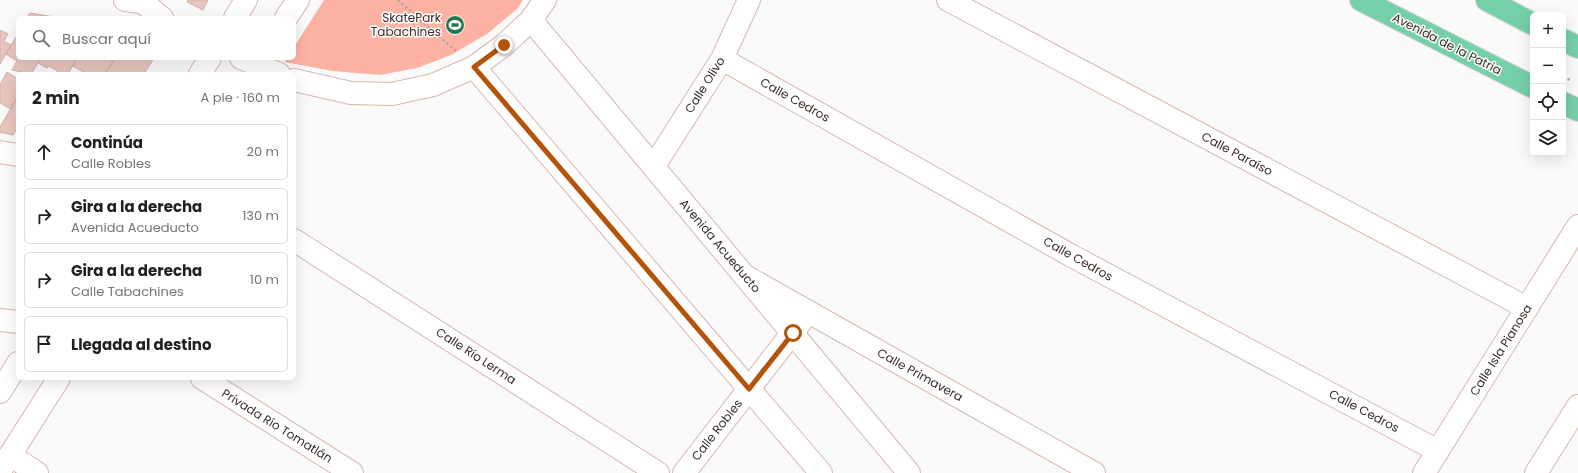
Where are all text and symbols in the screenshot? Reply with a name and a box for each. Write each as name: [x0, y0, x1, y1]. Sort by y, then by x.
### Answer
place label: SkatePark Tabachines: [371, 9, 442, 40]
street label: Avenida de la Patria: [1390, 9, 1505, 78]
map controls: [1530, 12, 1566, 156]
button: +: [1530, 12, 1566, 48]
sports icon: SkatePark Tabachines: [444, 14, 466, 36]
search box: [16, 16, 296, 60]
icon: search: [30, 27, 52, 49]
text: Buscar aquí: [62, 28, 151, 49]
route end: [495, 36, 513, 54]
button: −: [1530, 48, 1566, 84]
street label: Calle Olivo: [680, 53, 729, 116]
street label: Calle Cedros: [757, 73, 833, 126]
button: locate: [1530, 84, 1566, 120]
text: 2 min: [32, 86, 80, 110]
text: A pie · 160 m: [201, 88, 280, 107]
button: layers: [1530, 120, 1566, 156]
street label: Calle Paraíso: [1199, 128, 1276, 180]
text: Continúa: [71, 132, 143, 153]
icon: ahead: [33, 141, 55, 163]
text: 20 m: [246, 142, 279, 161]
text: Calle Robles: [71, 154, 151, 173]
street label: Avenida Acueducto: [676, 195, 765, 297]
text: Gira a la derecha: [71, 196, 202, 217]
icon: right: [33, 205, 55, 227]
text: 130 m: [242, 206, 279, 225]
text: Avenida Acueducto: [71, 218, 199, 237]
street label: Calle Cedros: [1040, 232, 1116, 285]
text: Gira a la derecha: [71, 260, 202, 281]
icon: right: [33, 269, 55, 291]
text: 10 m: [250, 270, 279, 289]
text: Calle Tabachines: [71, 282, 184, 301]
street label: Calle Isla Pianosa: [1466, 301, 1536, 399]
street label: Calle Río Lerma: [433, 323, 520, 388]
route start: [784, 324, 802, 342]
icon: arrive: [33, 333, 55, 355]
text: Llegada al destino: [71, 334, 212, 355]
street label: Calle Primavera: [874, 344, 966, 405]
street label: Privada Río Tomatlán: [219, 385, 336, 467]
street label: Calle Cedros: [1326, 385, 1402, 436]
street label: Calle Robles: [687, 395, 746, 464]

